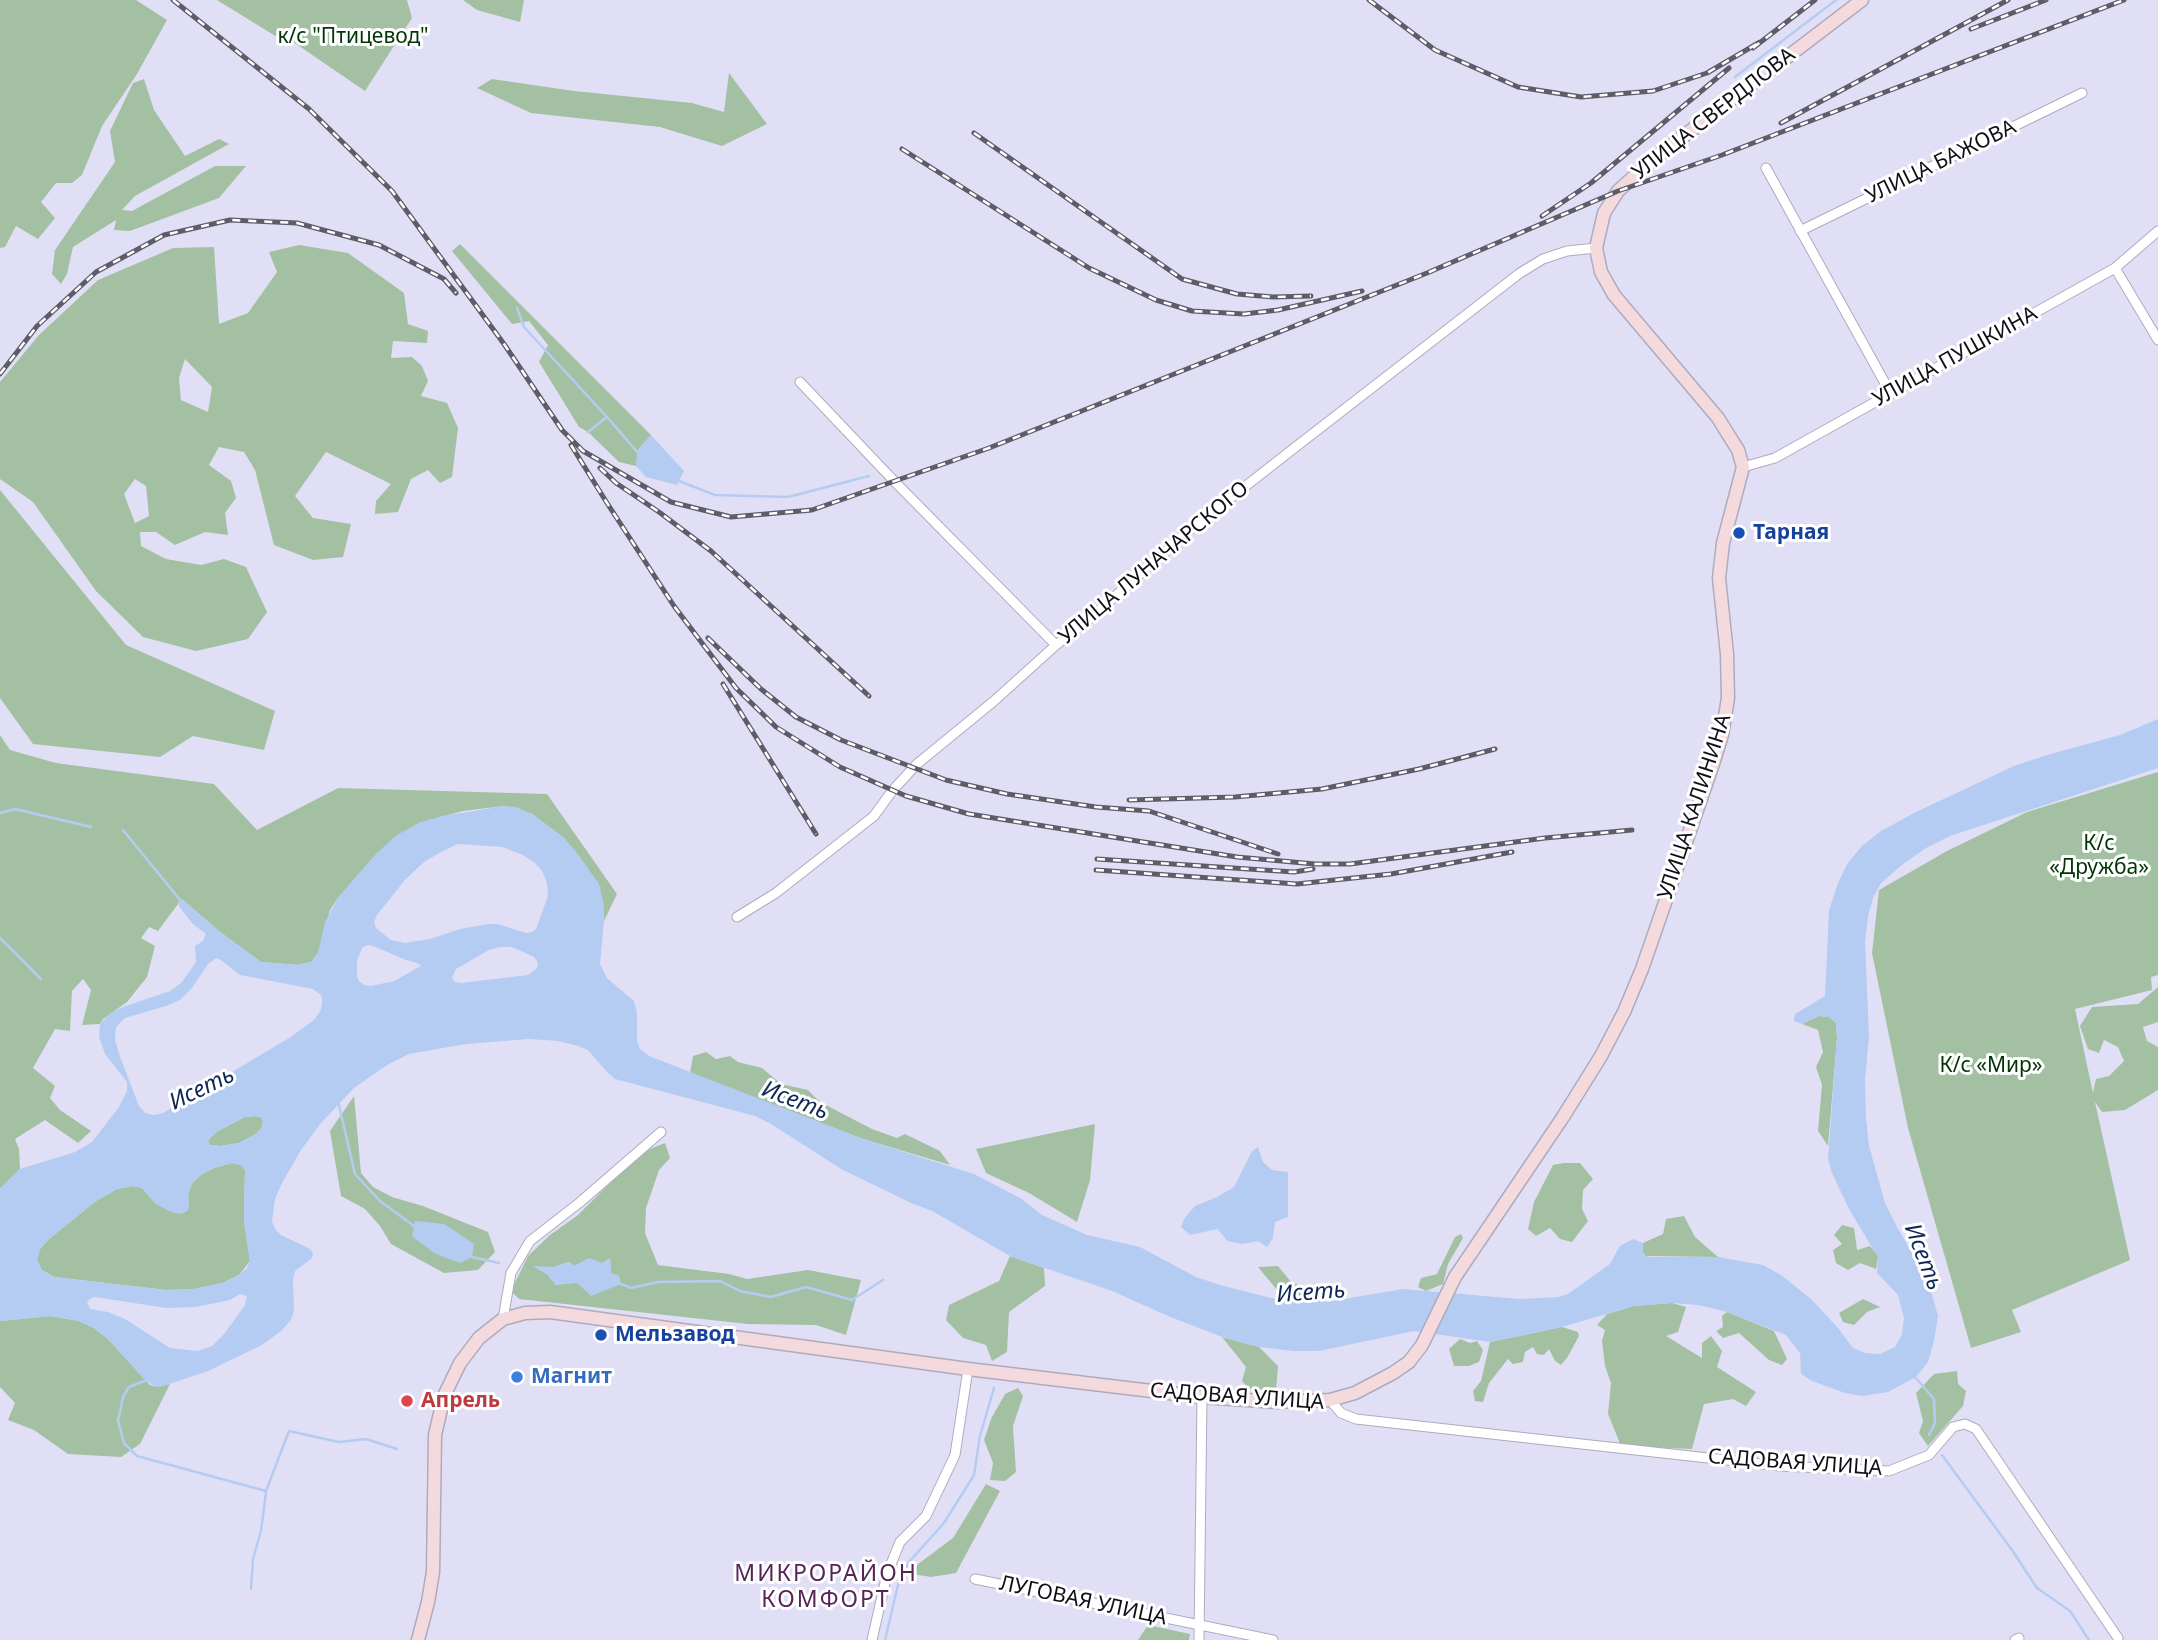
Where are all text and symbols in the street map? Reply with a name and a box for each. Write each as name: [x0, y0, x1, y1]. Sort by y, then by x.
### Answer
park label: к/с "Птицевод": [277, 24, 429, 50]
street label: УЛИЦА СВЕРДЛОВА: [1628, 43, 1800, 185]
street label: УЛИЦА БАЖОВА: [1862, 115, 2020, 209]
street label: УЛИЦА ПУШКИНА: [1868, 301, 2042, 413]
street label: УЛИЦА ЛУНАЧАРСКОГО: [1054, 476, 1254, 650]
place label: Тарная: [1753, 520, 1829, 546]
marker: Тарная: [1731, 525, 1747, 541]
street label: УЛИЦА КАЛИНИНА: [1653, 711, 1737, 903]
park label: К/с «Дружба»: [2049, 831, 2149, 881]
park label: К/с «Мир»: [1940, 1053, 2042, 1079]
water label: Исеть: [165, 1061, 239, 1117]
water label: Исеть: [758, 1076, 832, 1126]
water label: Исеть: [1898, 1220, 1948, 1294]
water label: Исеть: [1276, 1277, 1346, 1309]
place label: Мельзавод: [615, 1322, 735, 1348]
marker: Мельзавод: [593, 1327, 609, 1343]
place label: Магнит: [531, 1364, 612, 1390]
marker: Магнит: [509, 1369, 525, 1385]
street label: САДОВАЯ УЛИЦА: [1149, 1378, 1325, 1416]
place label: Апрель: [421, 1388, 500, 1414]
marker: Апрель: [399, 1393, 415, 1409]
street label: САДОВАЯ УЛИЦА: [1707, 1444, 1883, 1482]
district label: МИКРОРАЙОН КОМФОРТ: [736, 1560, 916, 1614]
street label: ЛУГОВАЯ УЛИЦА: [997, 1571, 1169, 1631]

